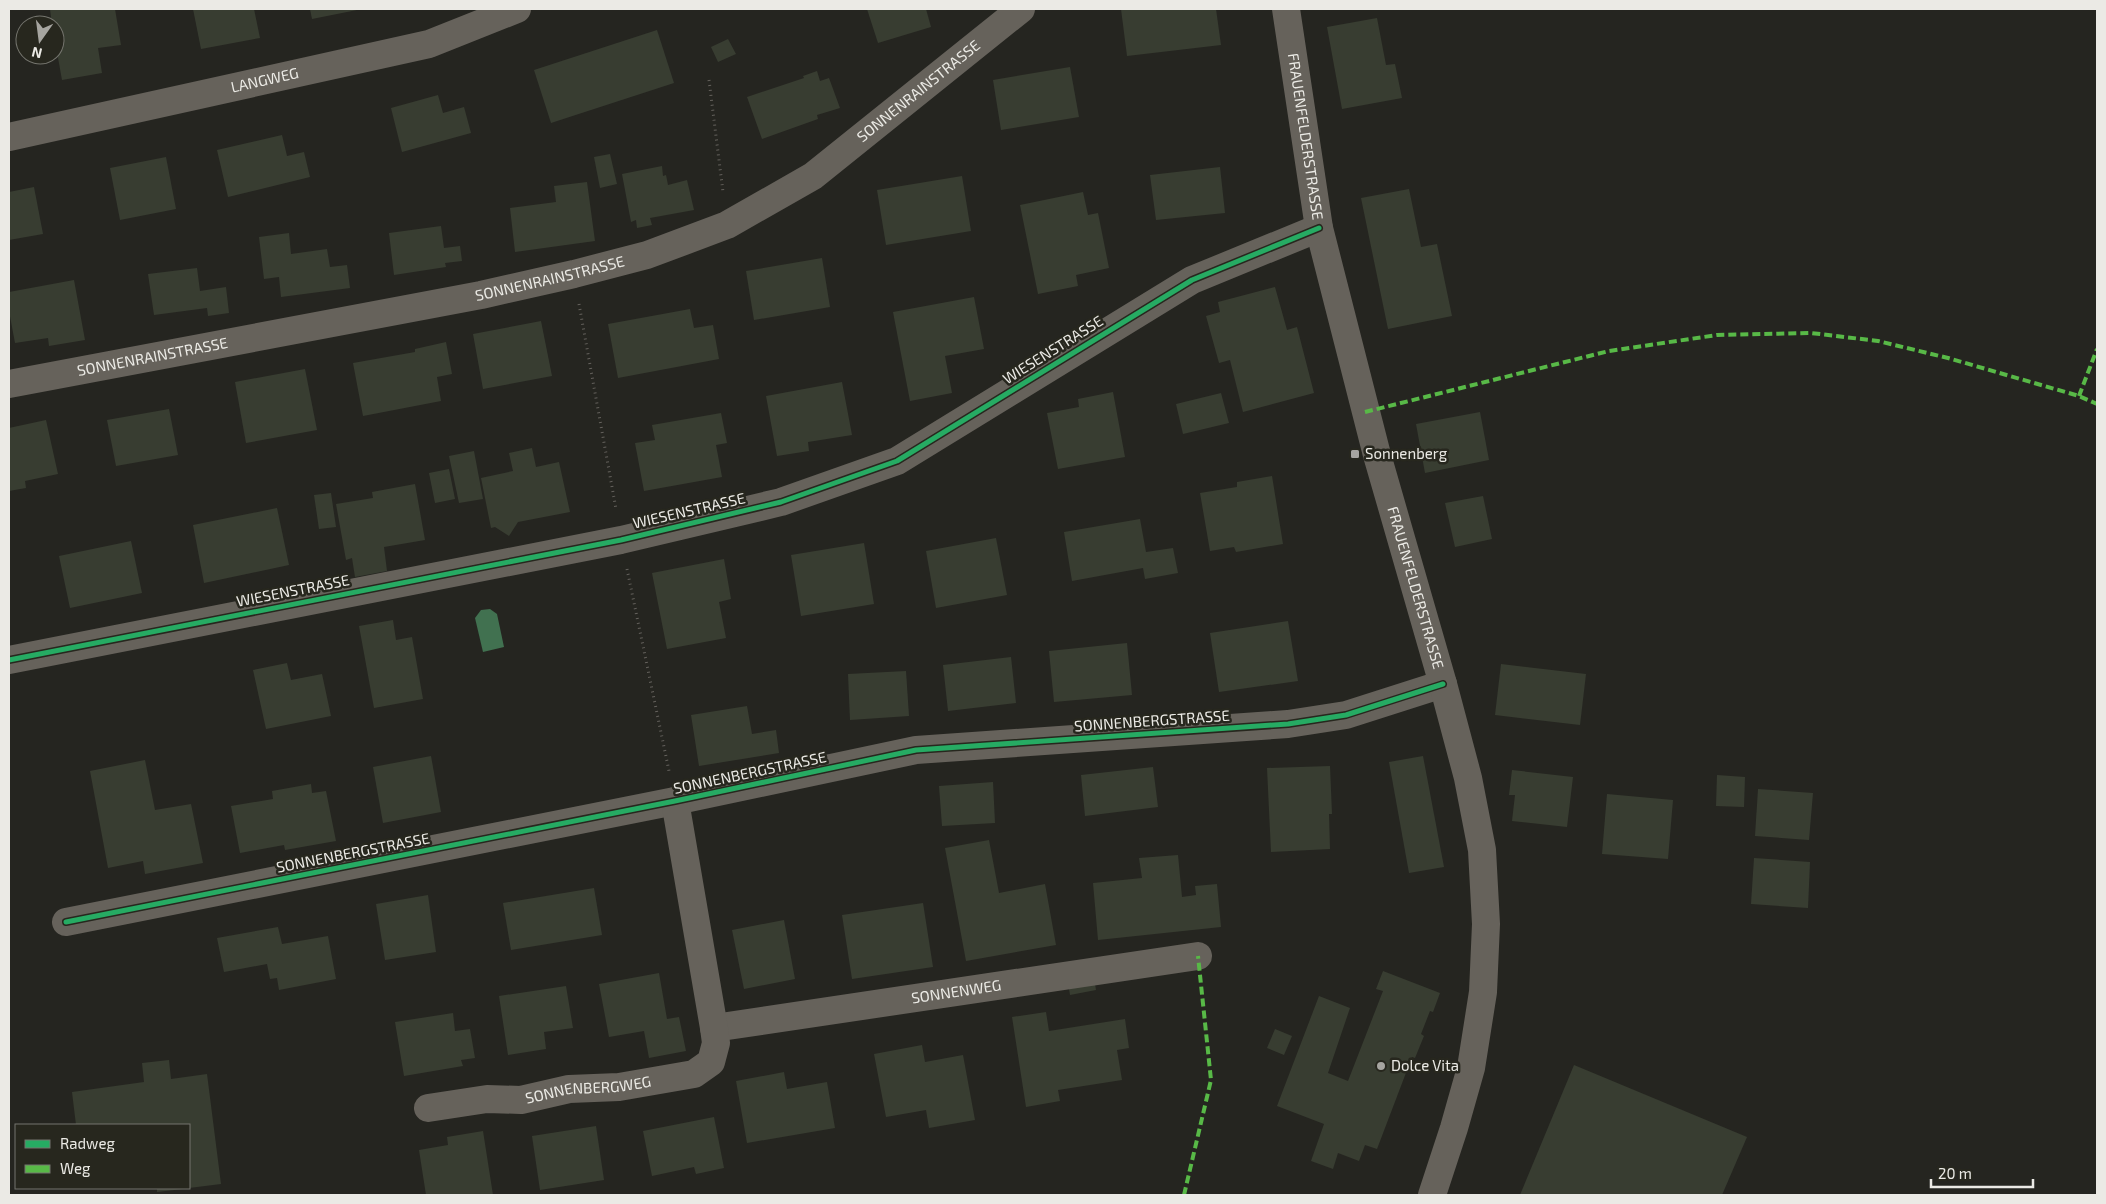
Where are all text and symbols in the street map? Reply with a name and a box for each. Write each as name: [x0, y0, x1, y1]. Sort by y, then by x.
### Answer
north arrow: [15, 15, 65, 65]
street label: SONNENRAINSTRASSE: [853, 36, 983, 145]
text: N: [30, 44, 44, 63]
street label: FRAUENFELDERSTRASSE: [1285, 52, 1328, 221]
street label: LANGWEG: [229, 63, 300, 96]
street label: SONNENRAINSTRASSE: [474, 251, 626, 304]
street label: WIESENSTRASSE: [999, 311, 1106, 387]
street label: SONNENRAINSTRASSE: [76, 333, 229, 379]
place label: Sonnenberg: [1365, 444, 1448, 462]
marker: Sonnenberg: [1349, 448, 1361, 460]
street label: WIESENSTRASSE: [631, 488, 747, 532]
street label: FRAUENFELDERSTRASSE: [1384, 504, 1448, 671]
street label: WIESENSTRASSE: [235, 570, 351, 610]
street label: SONNENBERGSTRASSE: [1074, 706, 1230, 734]
street label: SONNENBERGSTRASSE: [672, 747, 828, 797]
street label: SONNENBERGSTRASSE: [275, 828, 431, 876]
street label: SONNENWEG: [910, 975, 1002, 1007]
place label: Dolce Vita: [1391, 1056, 1459, 1074]
marker: Dolce Vita: [1375, 1060, 1387, 1072]
street label: SONNENBERGWEG: [523, 1072, 652, 1107]
legend: [15, 1124, 190, 1189]
text: Radweg: [60, 1134, 115, 1152]
scale bar: [1931, 1156, 2034, 1188]
text: Weg: [60, 1159, 91, 1177]
text: 20 m: [1938, 1164, 1972, 1182]

